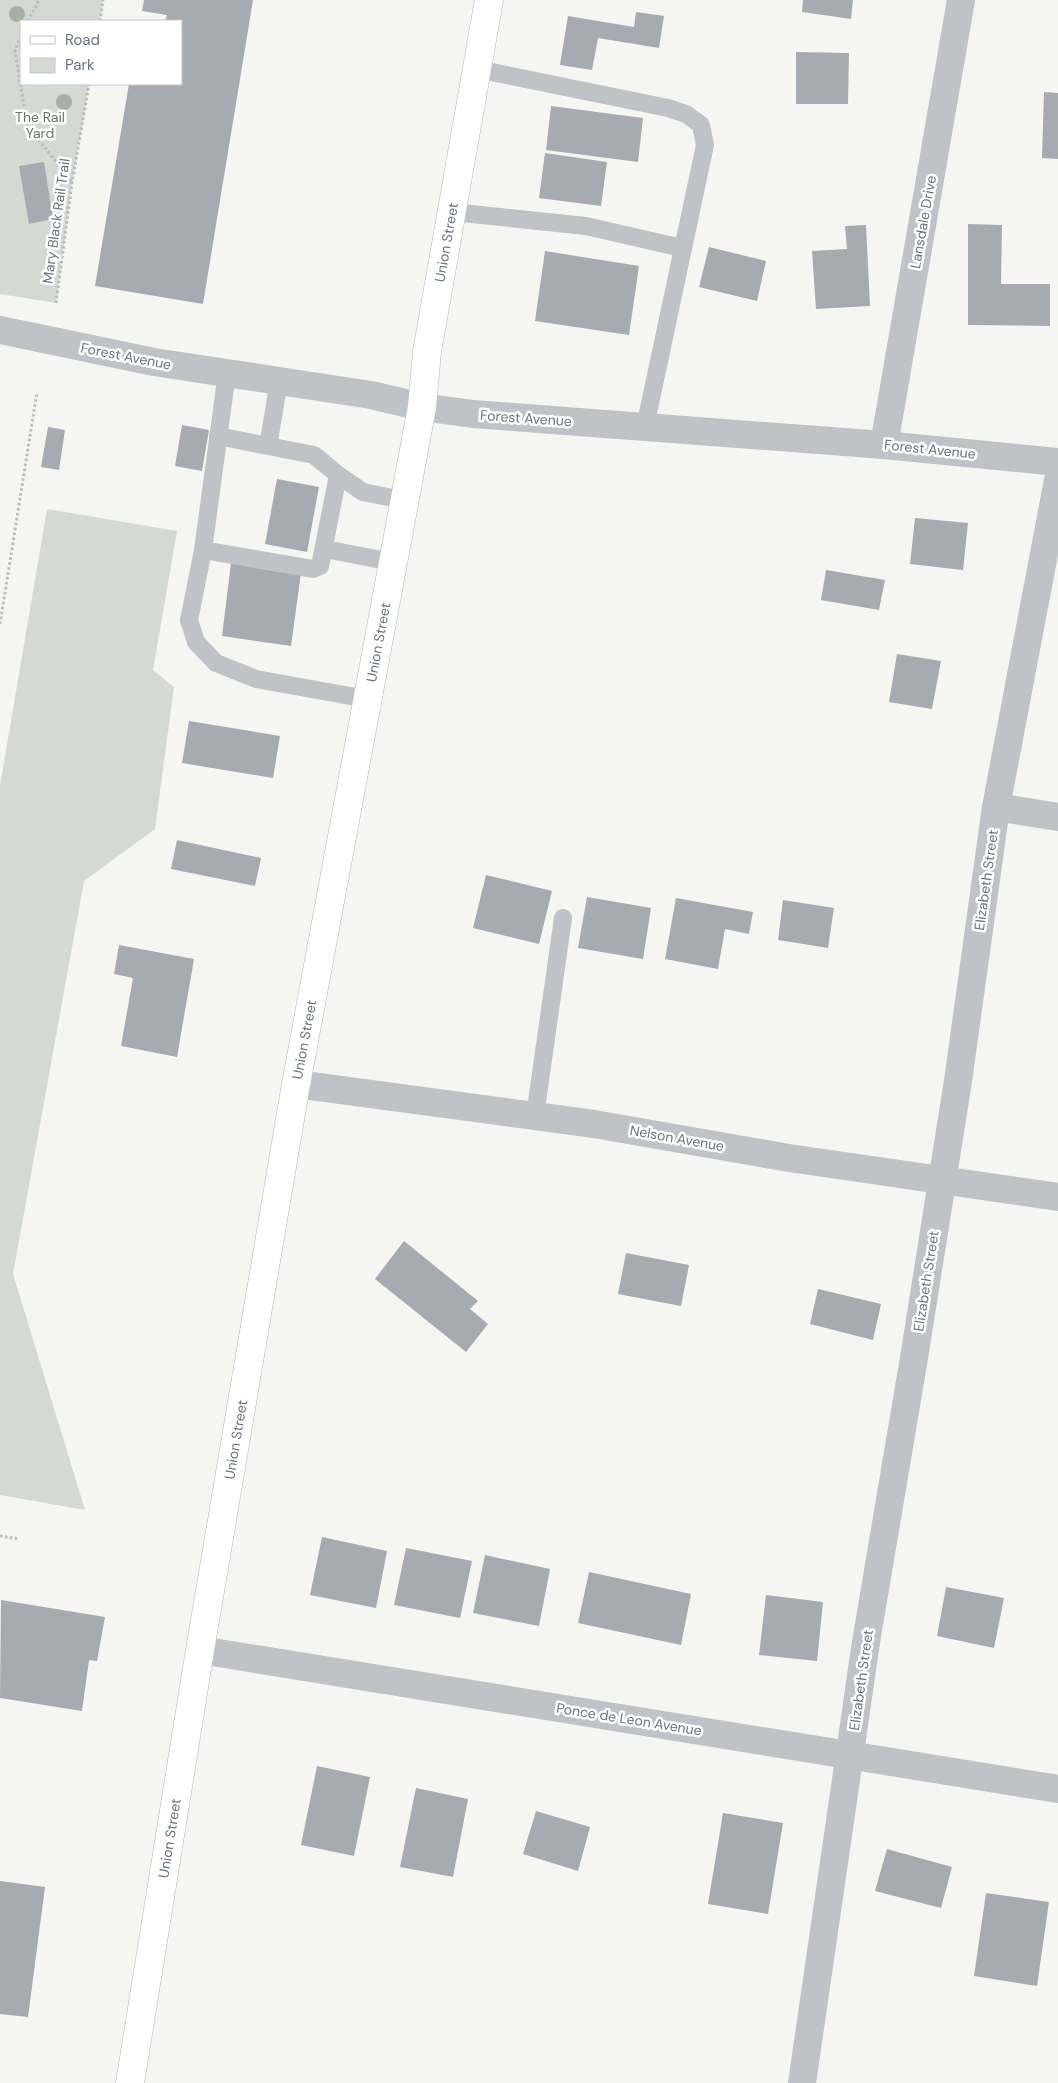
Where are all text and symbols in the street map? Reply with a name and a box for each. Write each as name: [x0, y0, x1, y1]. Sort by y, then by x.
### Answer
legend: [20, 20, 182, 85]
text: Road: [65, 30, 100, 50]
text: Park: [65, 55, 95, 75]
park label: The Rail Yard: [15, 108, 65, 142]
street label: Mary Black Rail Trail: [38, 157, 74, 285]
street label: Lansdale Drive: [906, 174, 940, 270]
street label: Union Street: [430, 201, 462, 283]
street label: Forest Avenue: [79, 338, 173, 374]
street label: Forest Avenue: [480, 406, 572, 430]
street label: Forest Avenue: [883, 435, 977, 463]
street label: Union Street: [362, 601, 394, 683]
street label: Elizabeth Street: [970, 828, 1002, 932]
street label: Union Street: [288, 998, 320, 1081]
street label: Nelson Avenue: [628, 1121, 726, 1155]
street label: Elizabeth Street: [909, 1229, 943, 1333]
street label: Union Street: [220, 1398, 251, 1481]
street label: Elizabeth Street: [845, 1628, 877, 1732]
street label: Ponce de Leon Avenue: [555, 1699, 703, 1739]
street label: Union Street: [154, 1797, 185, 1879]

